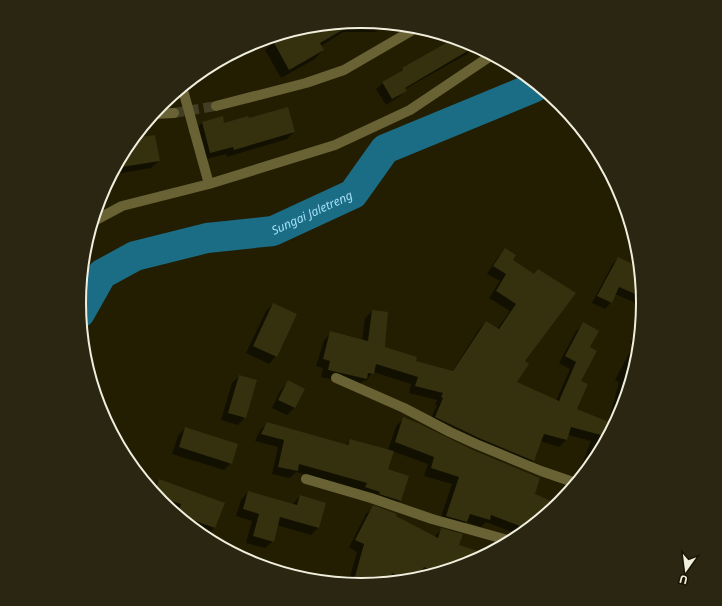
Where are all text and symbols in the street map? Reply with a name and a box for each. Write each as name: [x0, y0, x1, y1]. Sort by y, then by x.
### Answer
water label: Sungai Jaletreng: [269, 186, 355, 239]
north arrow: [666, 550, 706, 590]
text: U: [678, 572, 689, 588]

